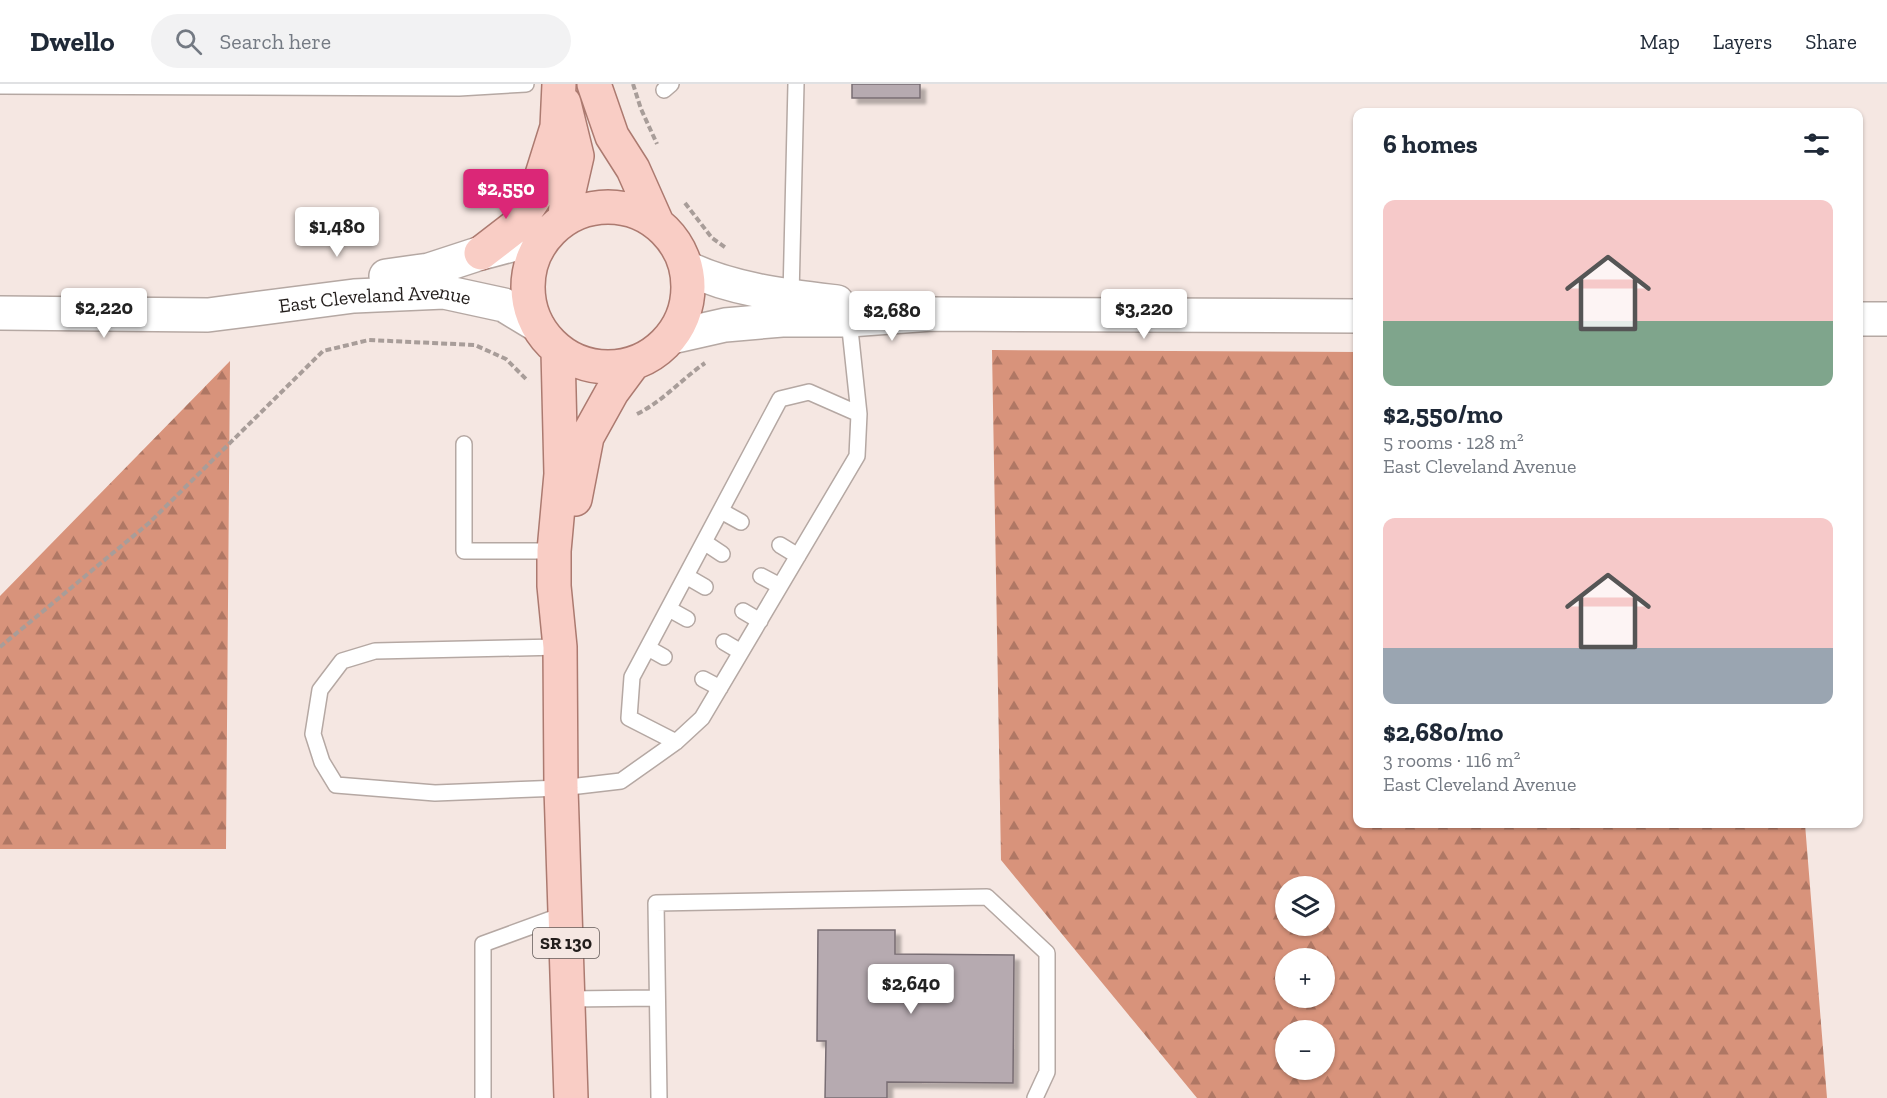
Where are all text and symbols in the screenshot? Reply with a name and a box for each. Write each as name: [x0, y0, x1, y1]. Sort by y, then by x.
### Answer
search box: [151, 14, 571, 68]
text: Dwello: [30, 25, 115, 58]
icon: search: [172, 25, 205, 58]
text: Search here: [220, 28, 331, 55]
text: Map: [1640, 29, 1680, 54]
text: Layers: [1713, 29, 1772, 54]
text: Share: [1805, 29, 1857, 54]
text: 6 homes: [1383, 128, 1478, 160]
icon: filters: [1800, 128, 1833, 161]
pin: $2,550: [457, 169, 555, 220]
text: $2,550: [477, 176, 535, 200]
pin: $1,480: [288, 207, 386, 258]
text: $1,480: [309, 214, 365, 238]
icon: home: [1554, 239, 1662, 347]
street label: East Cleveland Avenue: [277, 279, 473, 318]
pin: $2,220: [55, 288, 153, 339]
pin: $3,220: [1095, 289, 1193, 340]
pin: $2,680: [843, 291, 941, 342]
text: $2,220: [75, 295, 133, 319]
text: $3,220: [1115, 296, 1173, 320]
text: $2,680: [863, 298, 921, 322]
text: $2,550/mo: [1383, 398, 1503, 430]
text: 5 rooms · 128 m²: [1383, 430, 1524, 454]
text: East Cleveland Avenue: [1383, 454, 1576, 478]
icon: home: [1554, 557, 1662, 665]
text: $2,680/mo: [1383, 716, 1503, 748]
text: 3 rooms · 116 m²: [1383, 748, 1520, 772]
text: East Cleveland Avenue: [1383, 772, 1576, 796]
map controls: [1275, 876, 1335, 1080]
button: layers: [1275, 876, 1335, 936]
road number: SR 130: [533, 928, 599, 958]
button: +: [1275, 948, 1335, 1008]
pin: $2,640: [862, 964, 960, 1015]
text: $2,640: [882, 971, 940, 995]
button: −: [1275, 1020, 1335, 1080]

